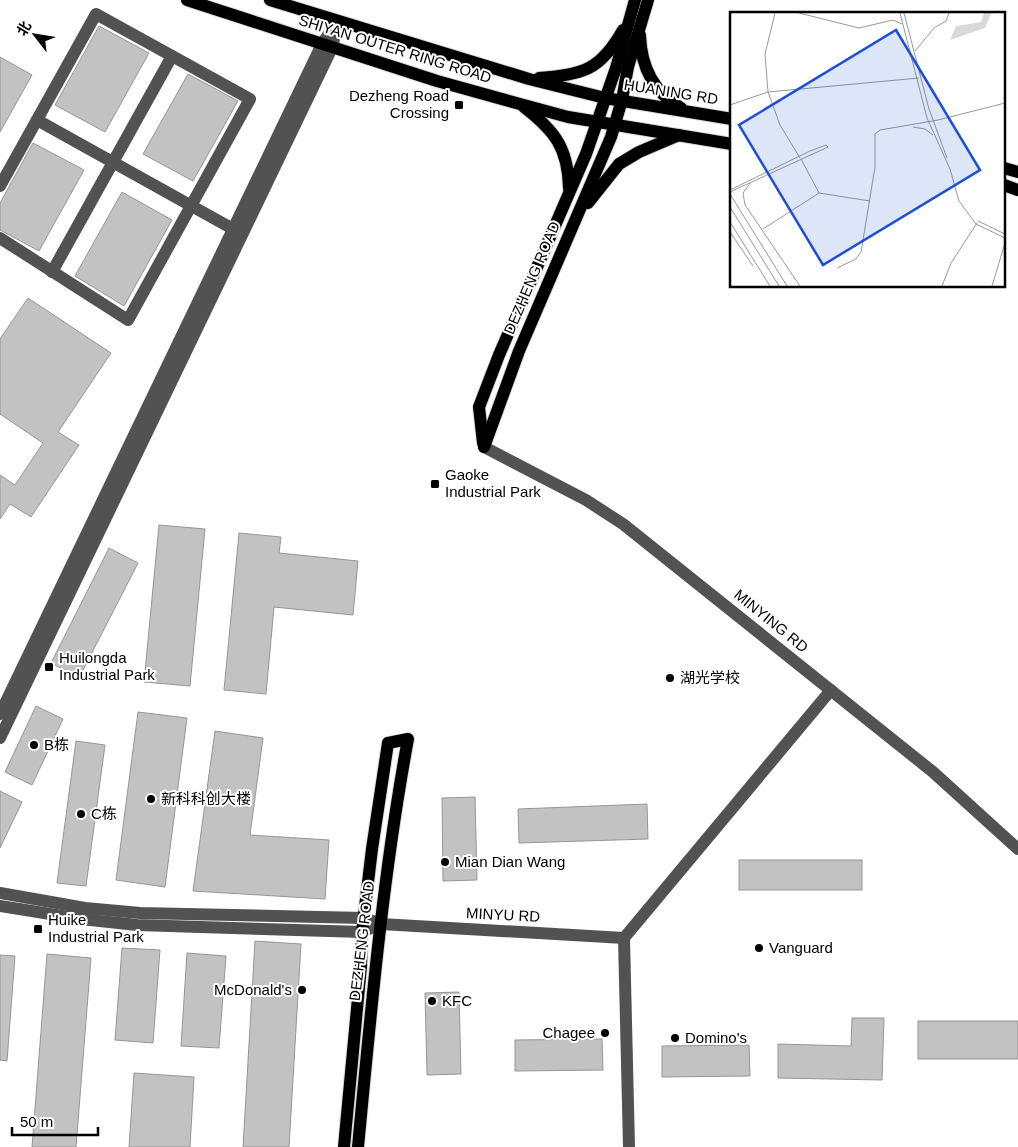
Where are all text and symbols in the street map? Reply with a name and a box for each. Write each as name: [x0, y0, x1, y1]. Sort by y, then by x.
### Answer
north arrow: [10, 10, 60, 60]
street label: SHIYAN OUTER RING ROAD: [297, 11, 494, 86]
inset map: [730, 12, 1006, 288]
text: 北: [13, 18, 34, 38]
street label: HUANING RD: [623, 76, 719, 107]
place label: Dezheng Road Crossing: [349, 87, 449, 121]
marker: Dezheng Road Crossing: [453, 99, 465, 111]
street label: DEZHENG ROAD: [500, 219, 563, 337]
place label: Gaoke Industrial Park: [445, 466, 541, 500]
marker: Gaoke Industrial Park: [429, 478, 441, 490]
street label: MINYING RD: [731, 586, 812, 656]
place label: Huilongda Industrial Park: [59, 649, 155, 683]
marker: Huilongda Industrial Park: [43, 661, 55, 673]
place label: 湖光学校: [680, 669, 740, 686]
marker: 湖光学校: [664, 672, 676, 684]
place label: B栋: [44, 736, 69, 753]
marker: B栋: [28, 739, 40, 751]
place label: 新科科创大楼: [161, 790, 251, 807]
marker: 新科科创大楼: [145, 793, 157, 805]
place label: C栋: [91, 805, 117, 822]
marker: C栋: [75, 808, 87, 820]
place label: Mian Dian Wang: [455, 853, 565, 870]
marker: Mian Dian Wang: [439, 856, 451, 868]
street label: DEZHENG ROAD: [346, 880, 377, 1002]
street label: MINYU RD: [466, 904, 541, 925]
place label: Huike Industrial Park: [48, 911, 144, 945]
marker: Huike Industrial Park: [32, 923, 44, 935]
place label: Vanguard: [769, 939, 833, 956]
marker: Vanguard: [753, 942, 765, 954]
place label: McDonald's: [214, 981, 292, 998]
marker: McDonald's: [296, 984, 308, 996]
place label: KFC: [442, 992, 472, 1009]
marker: KFC: [426, 995, 438, 1007]
place label: Chagee: [542, 1024, 595, 1041]
marker: Chagee: [599, 1027, 611, 1039]
place label: Domino's: [685, 1029, 747, 1046]
marker: Domino's: [669, 1032, 681, 1044]
scale bar: [12, 1104, 99, 1136]
text: 50 m: [20, 1113, 53, 1130]

